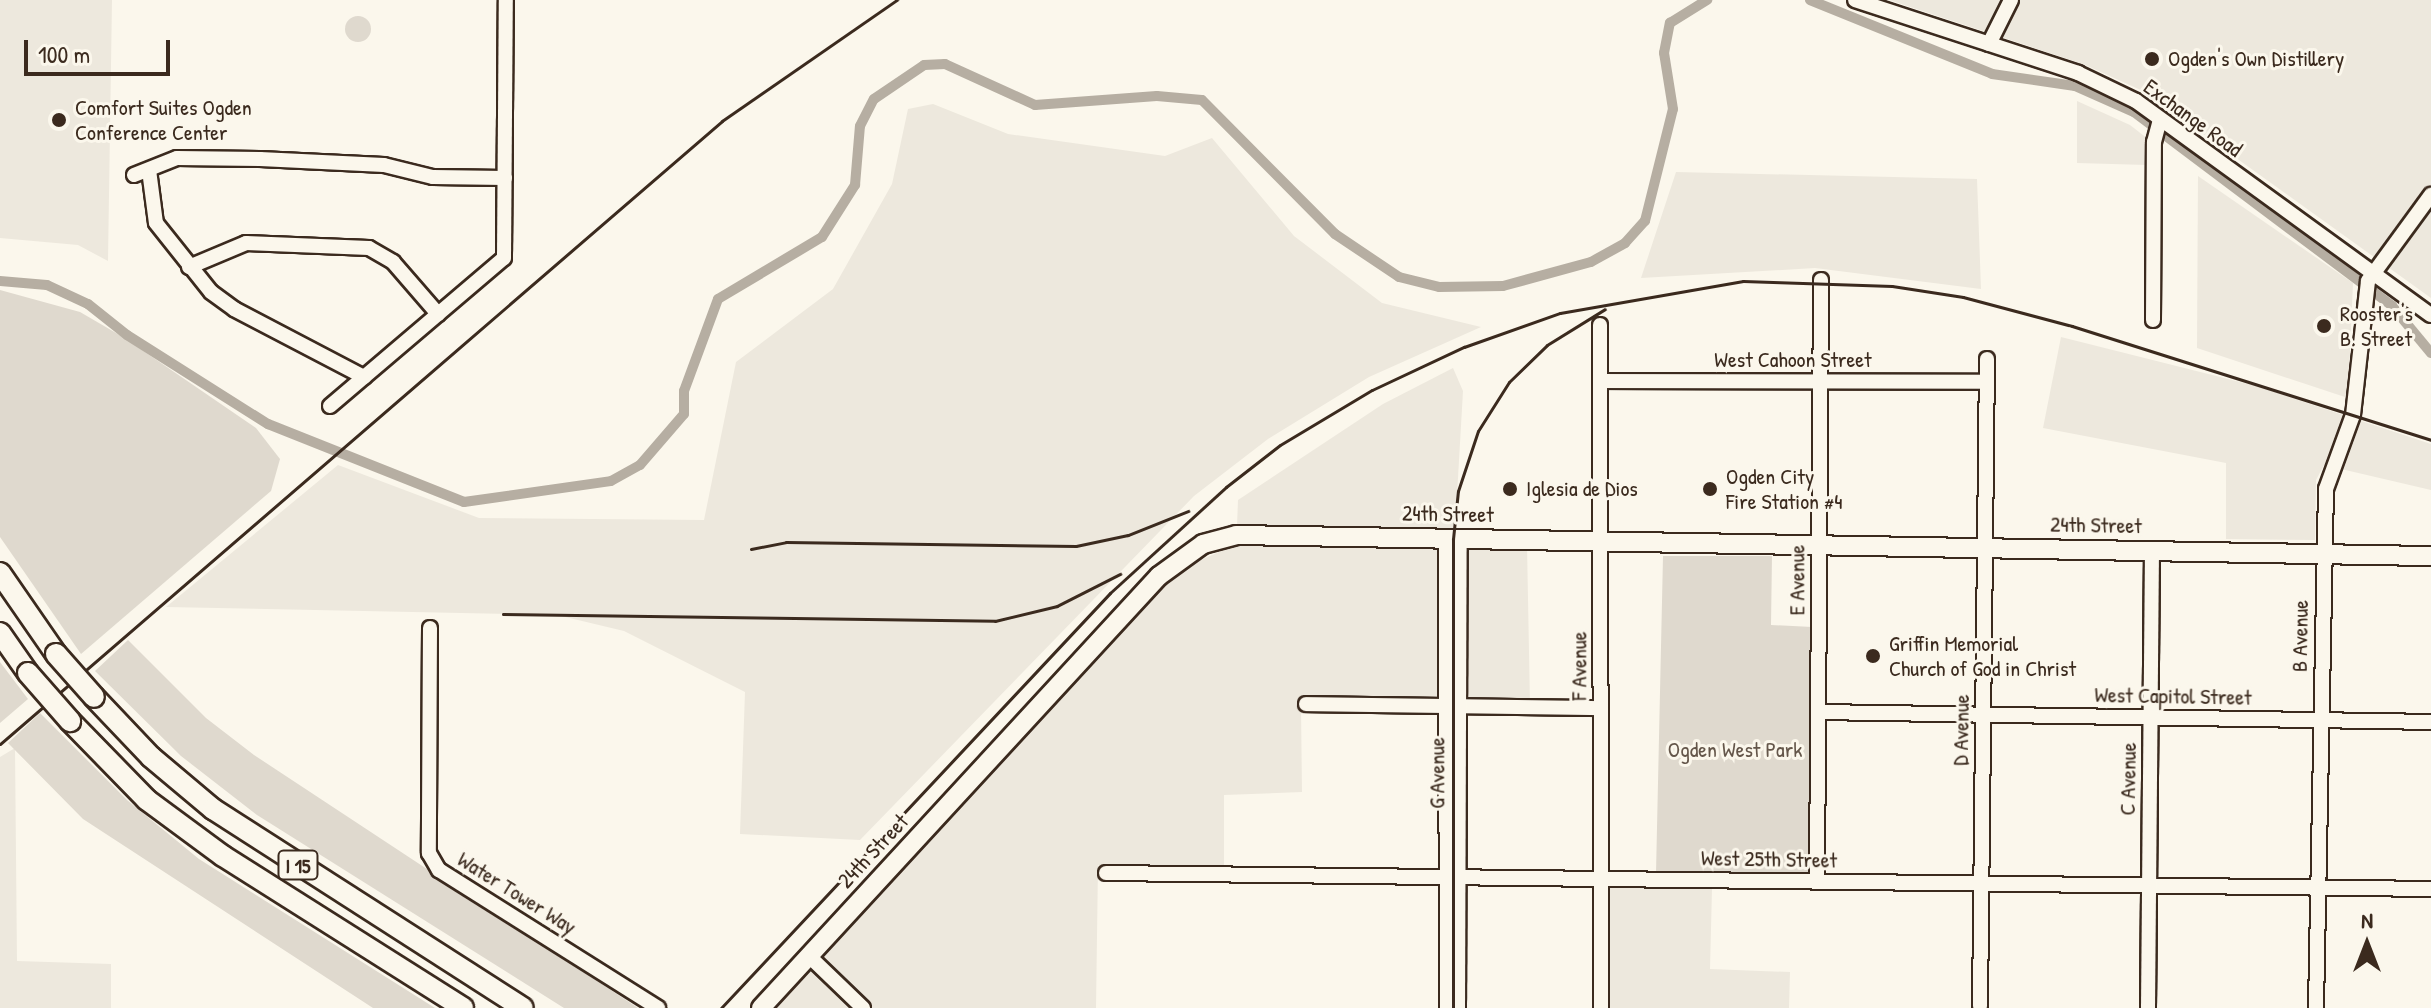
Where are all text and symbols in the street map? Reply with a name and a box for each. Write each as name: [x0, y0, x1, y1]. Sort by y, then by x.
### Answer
scale bar: [28, 24, 174, 74]
text: 100 m: [38, 38, 90, 70]
place label: Ogden's Own Distillery: [2168, 46, 2344, 72]
marker: Ogden's Own Distillery: [2143, 50, 2161, 68]
street label: Exchange Road: [2138, 73, 2248, 163]
place label: Comfort Suites Ogden Conference Center: [75, 94, 252, 146]
marker: Comfort Suites Ogden Conference Center: [50, 111, 68, 129]
place label: Rooster's B. Street: [2340, 300, 2413, 352]
marker: Rooster's B. Street: [2315, 317, 2333, 335]
street label: West Cahoon Street: [1714, 347, 1872, 373]
place label: Ogden City Fire Station #4: [1726, 463, 1842, 514]
place label: Iglesia de Dios: [1526, 476, 1638, 502]
marker: Iglesia de Dios: [1501, 480, 1519, 498]
marker: Ogden City Fire Station #4: [1701, 480, 1719, 498]
street label: 24th Street: [1402, 500, 1494, 528]
street label: 24th Street: [2050, 511, 2142, 539]
street label: E Avenue: [1784, 545, 1810, 615]
street label: B Avenue: [2286, 600, 2314, 672]
place label: Griffin Memorial Church of God in Christ: [1889, 630, 2076, 682]
street label: F Avenue: [1566, 631, 1592, 701]
marker: Griffin Memorial Church of God in Christ: [1864, 647, 1882, 665]
street label: West Capitol Street: [2094, 681, 2252, 711]
street label: D Avenue: [1947, 694, 1975, 766]
street label: G Avenue: [1424, 737, 1450, 809]
park label: Ogden West Park: [1668, 737, 1802, 763]
street label: C Avenue: [2114, 742, 2142, 816]
street label: 24th Street: [832, 808, 914, 894]
street label: West 25th Street: [1701, 845, 1837, 873]
street label: Water Tower Way: [453, 846, 581, 940]
road number: I 15: [276, 849, 320, 881]
north arrow: [2327, 904, 2407, 984]
text: N: [2361, 905, 2373, 935]

